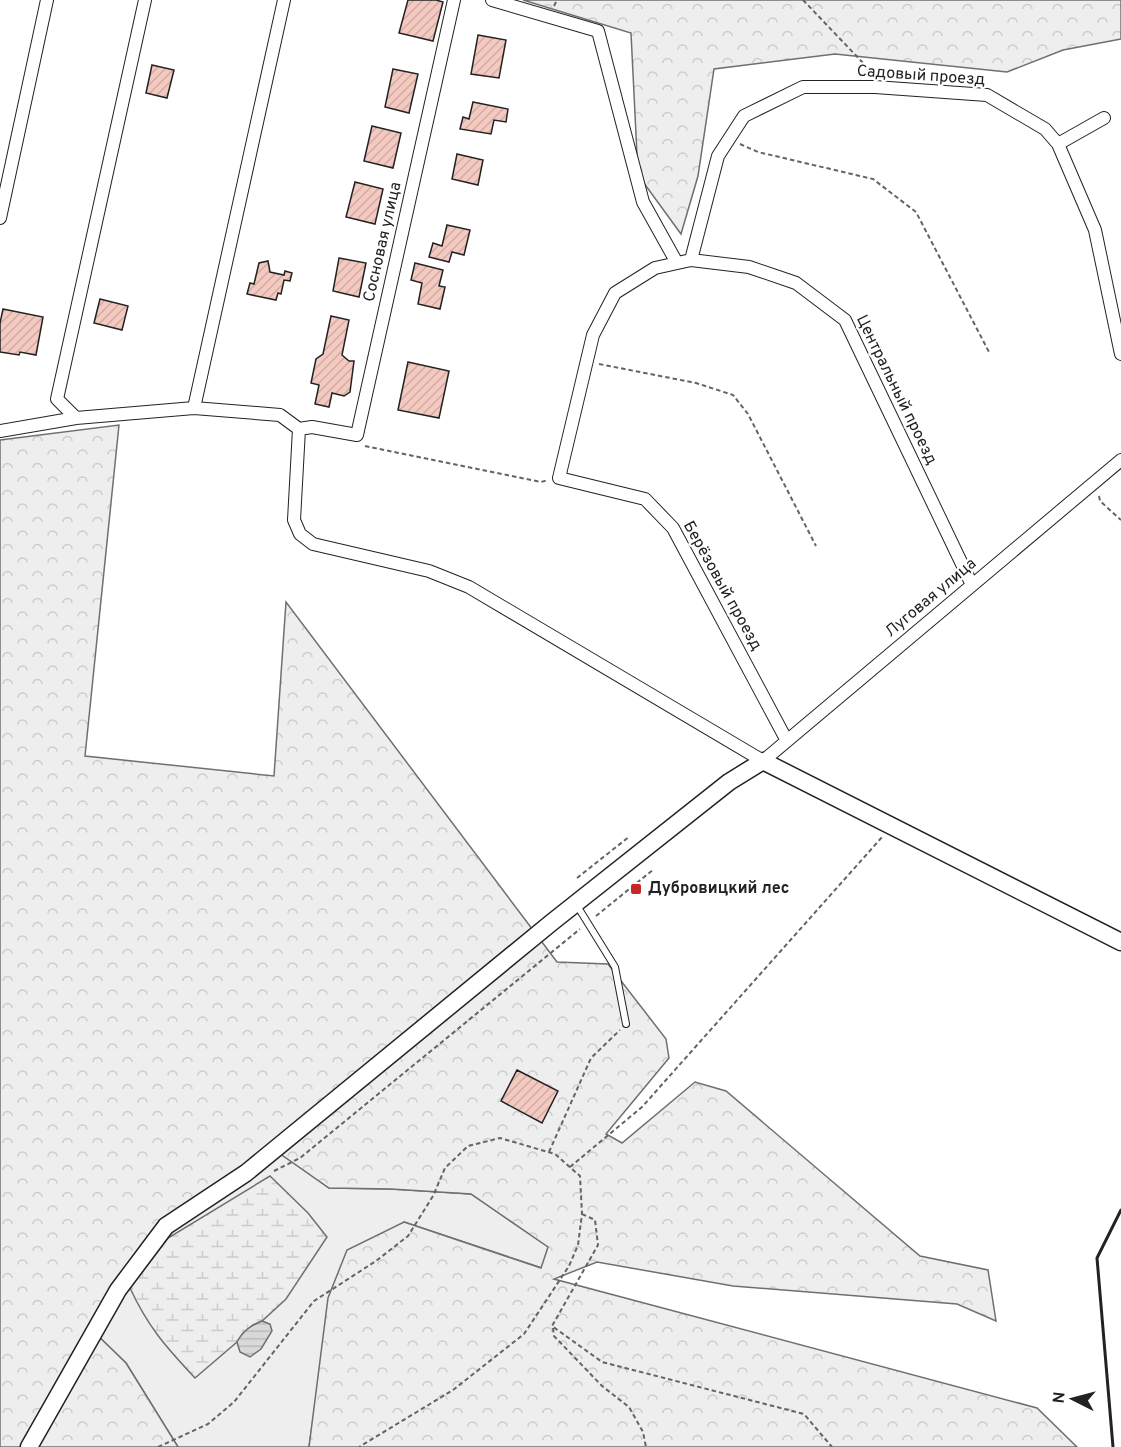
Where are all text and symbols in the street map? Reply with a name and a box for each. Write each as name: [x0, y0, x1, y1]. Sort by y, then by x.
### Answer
street label: Садовый проезд: [856, 62, 986, 90]
street label: Сосновая улица: [359, 180, 407, 304]
street label: Центральный проезд: [851, 312, 941, 468]
street label: Берёзовый проезд: [678, 518, 766, 654]
street label: Луговая улица: [881, 554, 981, 642]
place label: Дубровицкий лес: [648, 879, 789, 899]
marker: Дубровицкий лес: [629, 882, 643, 896]
north arrow: [1043, 1369, 1103, 1429]
text: N: [1050, 1391, 1071, 1404]

